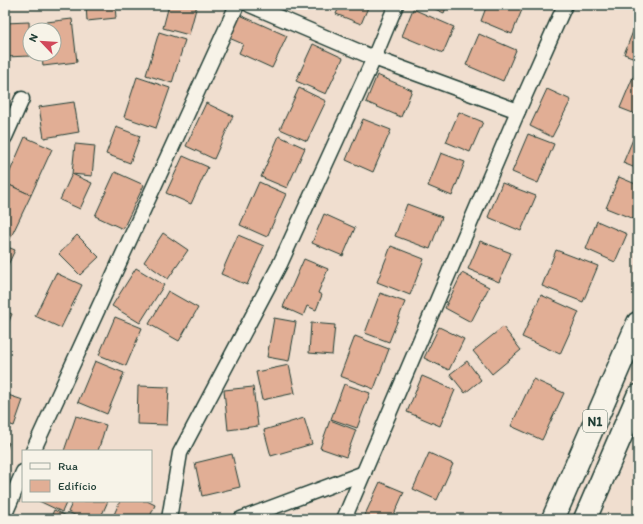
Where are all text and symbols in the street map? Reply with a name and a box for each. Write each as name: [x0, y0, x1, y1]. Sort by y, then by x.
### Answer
north arrow: [22, 22, 62, 62]
text: N: [26, 32, 41, 44]
road number: N1: [583, 410, 607, 432]
legend: [22, 450, 152, 502]
text: Rua: [58, 459, 78, 473]
text: Edifício: [58, 479, 97, 493]

